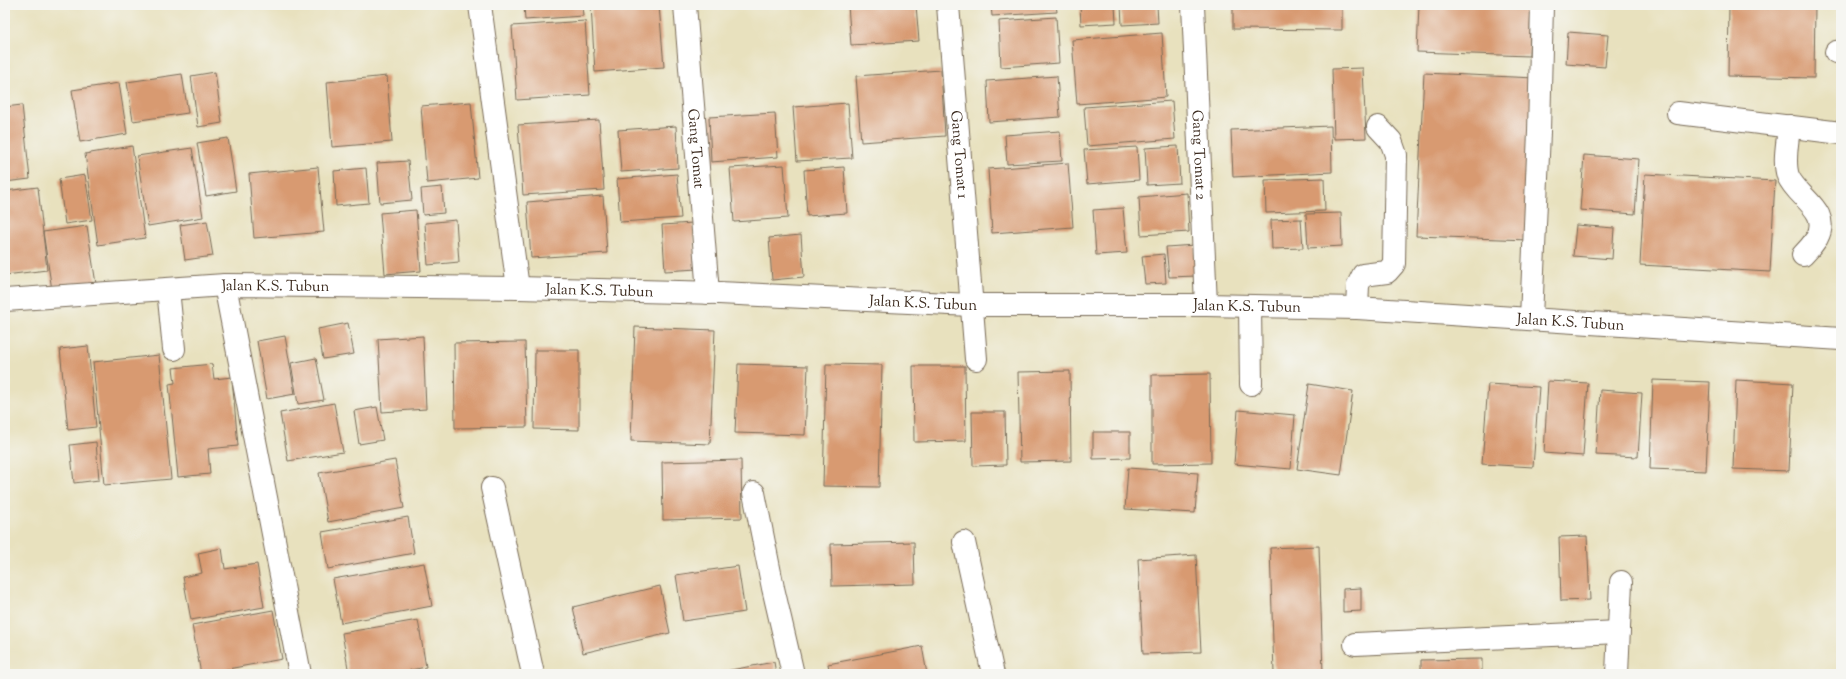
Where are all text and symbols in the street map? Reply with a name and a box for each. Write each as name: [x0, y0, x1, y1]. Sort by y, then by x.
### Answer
street label: Gang Tomat: [681, 108, 709, 189]
street label: Gang Tomat 2: [1186, 109, 1210, 201]
street label: Gang Tomat 1: [944, 110, 972, 200]
street label: Jalan K.S. Tubun: [220, 276, 330, 298]
street label: Jalan K.S. Tubun: [544, 280, 654, 303]
street label: Jalan K.S. Tubun: [868, 291, 977, 317]
street label: Jalan K.S. Tubun: [1192, 296, 1301, 319]
street label: Jalan K.S. Tubun: [1515, 309, 1625, 337]

